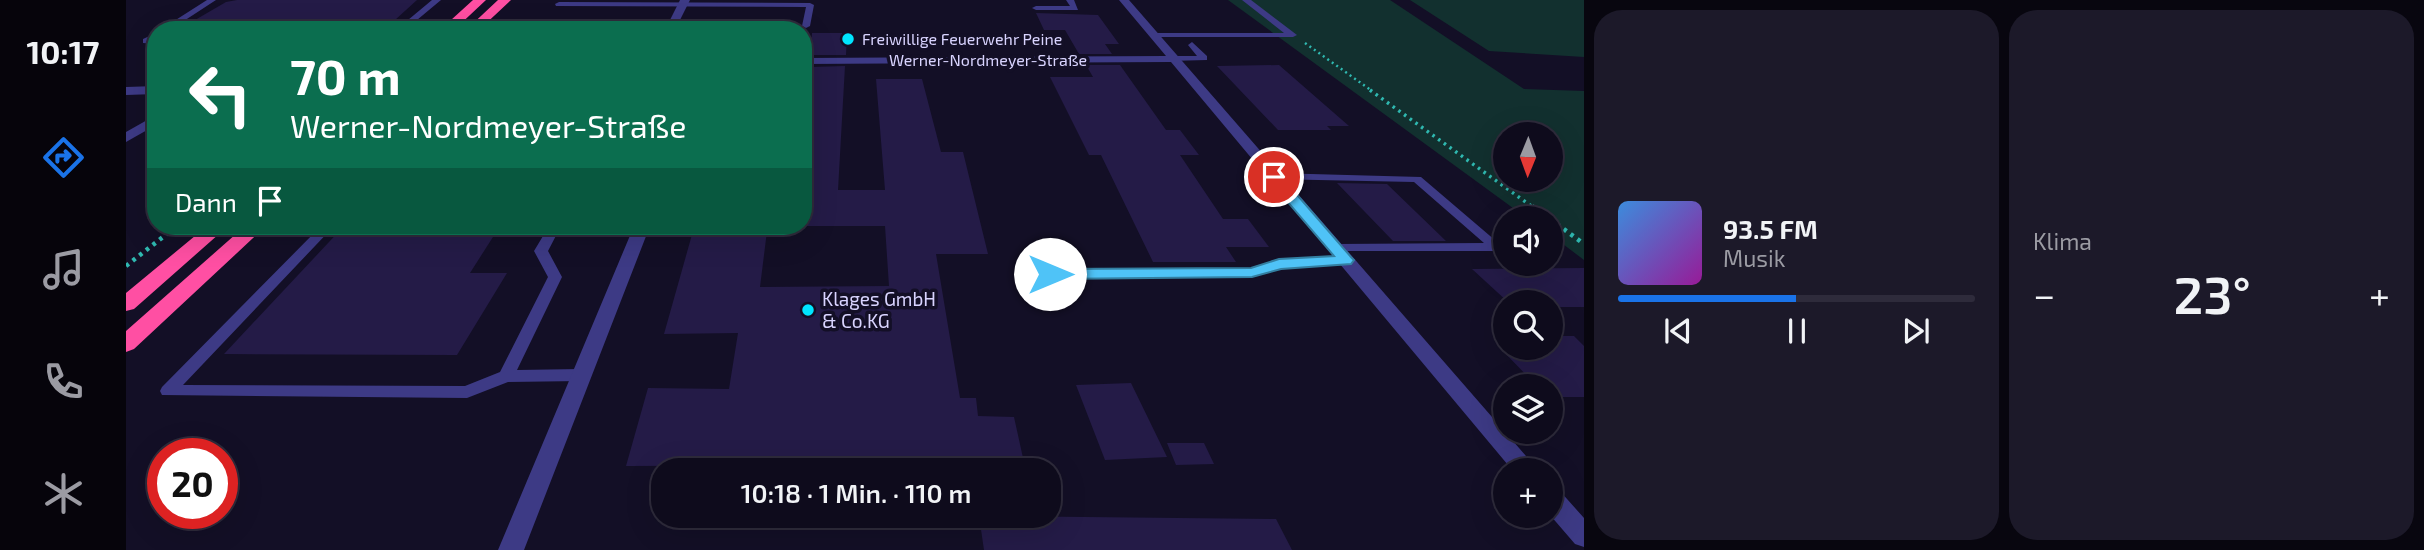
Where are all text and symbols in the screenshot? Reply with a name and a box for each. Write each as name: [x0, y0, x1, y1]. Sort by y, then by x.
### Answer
place label: Freiwillige Feuerwehr Peine: [862, 29, 1062, 48]
marker: Freiwillige Feuerwehr Peine: [840, 31, 856, 47]
text: 10:17: [27, 32, 99, 70]
text: 70 m: [290, 46, 401, 105]
icon: left: [175, 49, 266, 140]
street label: Werner-Nordmeyer-Straße: [889, 50, 1087, 69]
text: Werner-Nordmeyer-Straße: [290, 106, 686, 144]
north arrow: [1493, 122, 1563, 192]
map controls: [1493, 122, 1563, 528]
icon: directions: [39, 133, 88, 182]
pin: [1244, 147, 1304, 207]
icon: arrive: [1255, 158, 1293, 196]
icon: arrive: [251, 182, 289, 220]
text: Dann: [175, 186, 237, 217]
button: sound: [1493, 206, 1563, 276]
text: 93.5 FM: [1723, 213, 1818, 244]
text: Klima: [2033, 227, 2092, 255]
position arrow: [1013, 237, 1087, 311]
text: Musik: [1723, 244, 1785, 272]
icon: music: [39, 245, 88, 294]
text: 23°: [2173, 262, 2251, 324]
text: −: [2033, 271, 2055, 317]
text: +: [2369, 271, 2390, 317]
place label: Klages GmbH & Co.KG: [822, 287, 936, 332]
button: search: [1493, 290, 1563, 360]
marker: Klages GmbH & Co.KG: [800, 302, 816, 318]
icon: previous: [1659, 312, 1697, 350]
icon: pause: [1778, 312, 1816, 350]
icon: next: [1897, 312, 1935, 350]
icon: phone: [39, 357, 88, 406]
button: layers: [1493, 374, 1563, 444]
speed limit sign: 20: [147, 438, 238, 529]
button: +: [1493, 458, 1563, 528]
icon: climate: [39, 469, 88, 518]
text: 10:18 · 1 Min. · 110 m: [741, 477, 971, 508]

